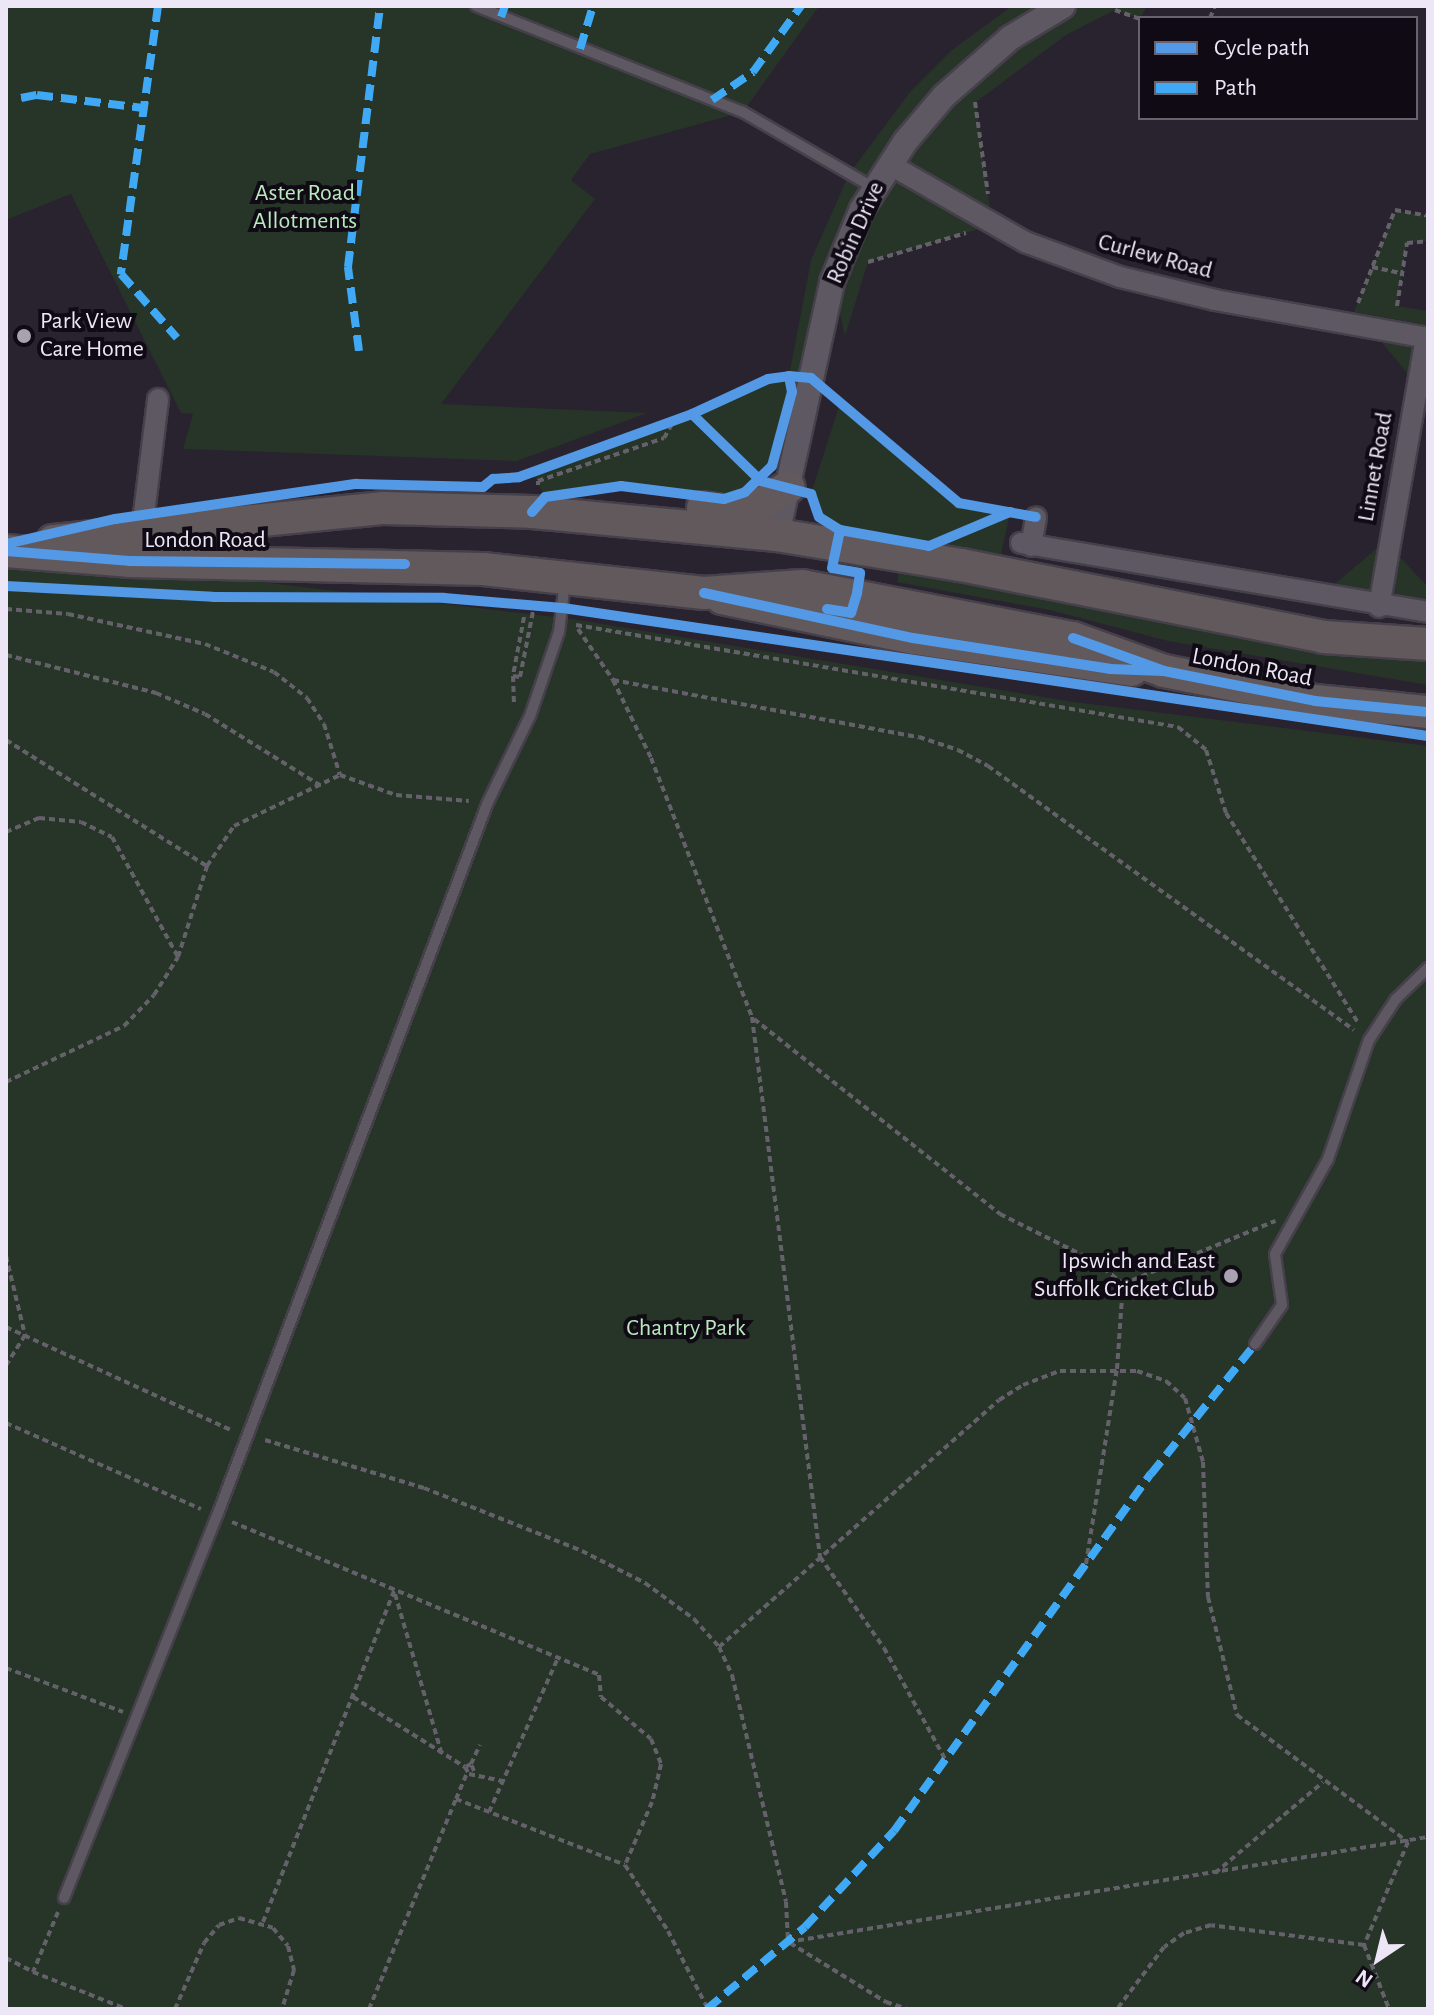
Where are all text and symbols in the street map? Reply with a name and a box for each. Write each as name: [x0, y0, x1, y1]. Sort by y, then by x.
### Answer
legend: [1138, 16, 1418, 120]
text: Cycle path: [1214, 36, 1310, 60]
text: Path: [1214, 76, 1257, 100]
street label: Robin Drive: [821, 178, 891, 288]
park label: Aster Road Allotments: [253, 180, 357, 236]
street label: Curlew Road: [1095, 228, 1215, 286]
place label: Park View Care Home: [40, 308, 144, 364]
marker: Park View Care Home: [15, 327, 33, 345]
street label: Linnet Road: [1352, 410, 1400, 524]
street label: London Road: [144, 527, 266, 555]
street label: London Road: [1190, 642, 1314, 694]
place label: Ipswich and East Suffolk Cricket Club: [1034, 1248, 1215, 1304]
marker: Ipswich and East Suffolk Cricket Club: [1222, 1267, 1240, 1285]
park label: Chantry Park: [626, 1315, 746, 1343]
north arrow: [1338, 1919, 1418, 1999]
text: N: [1352, 1965, 1377, 1992]

